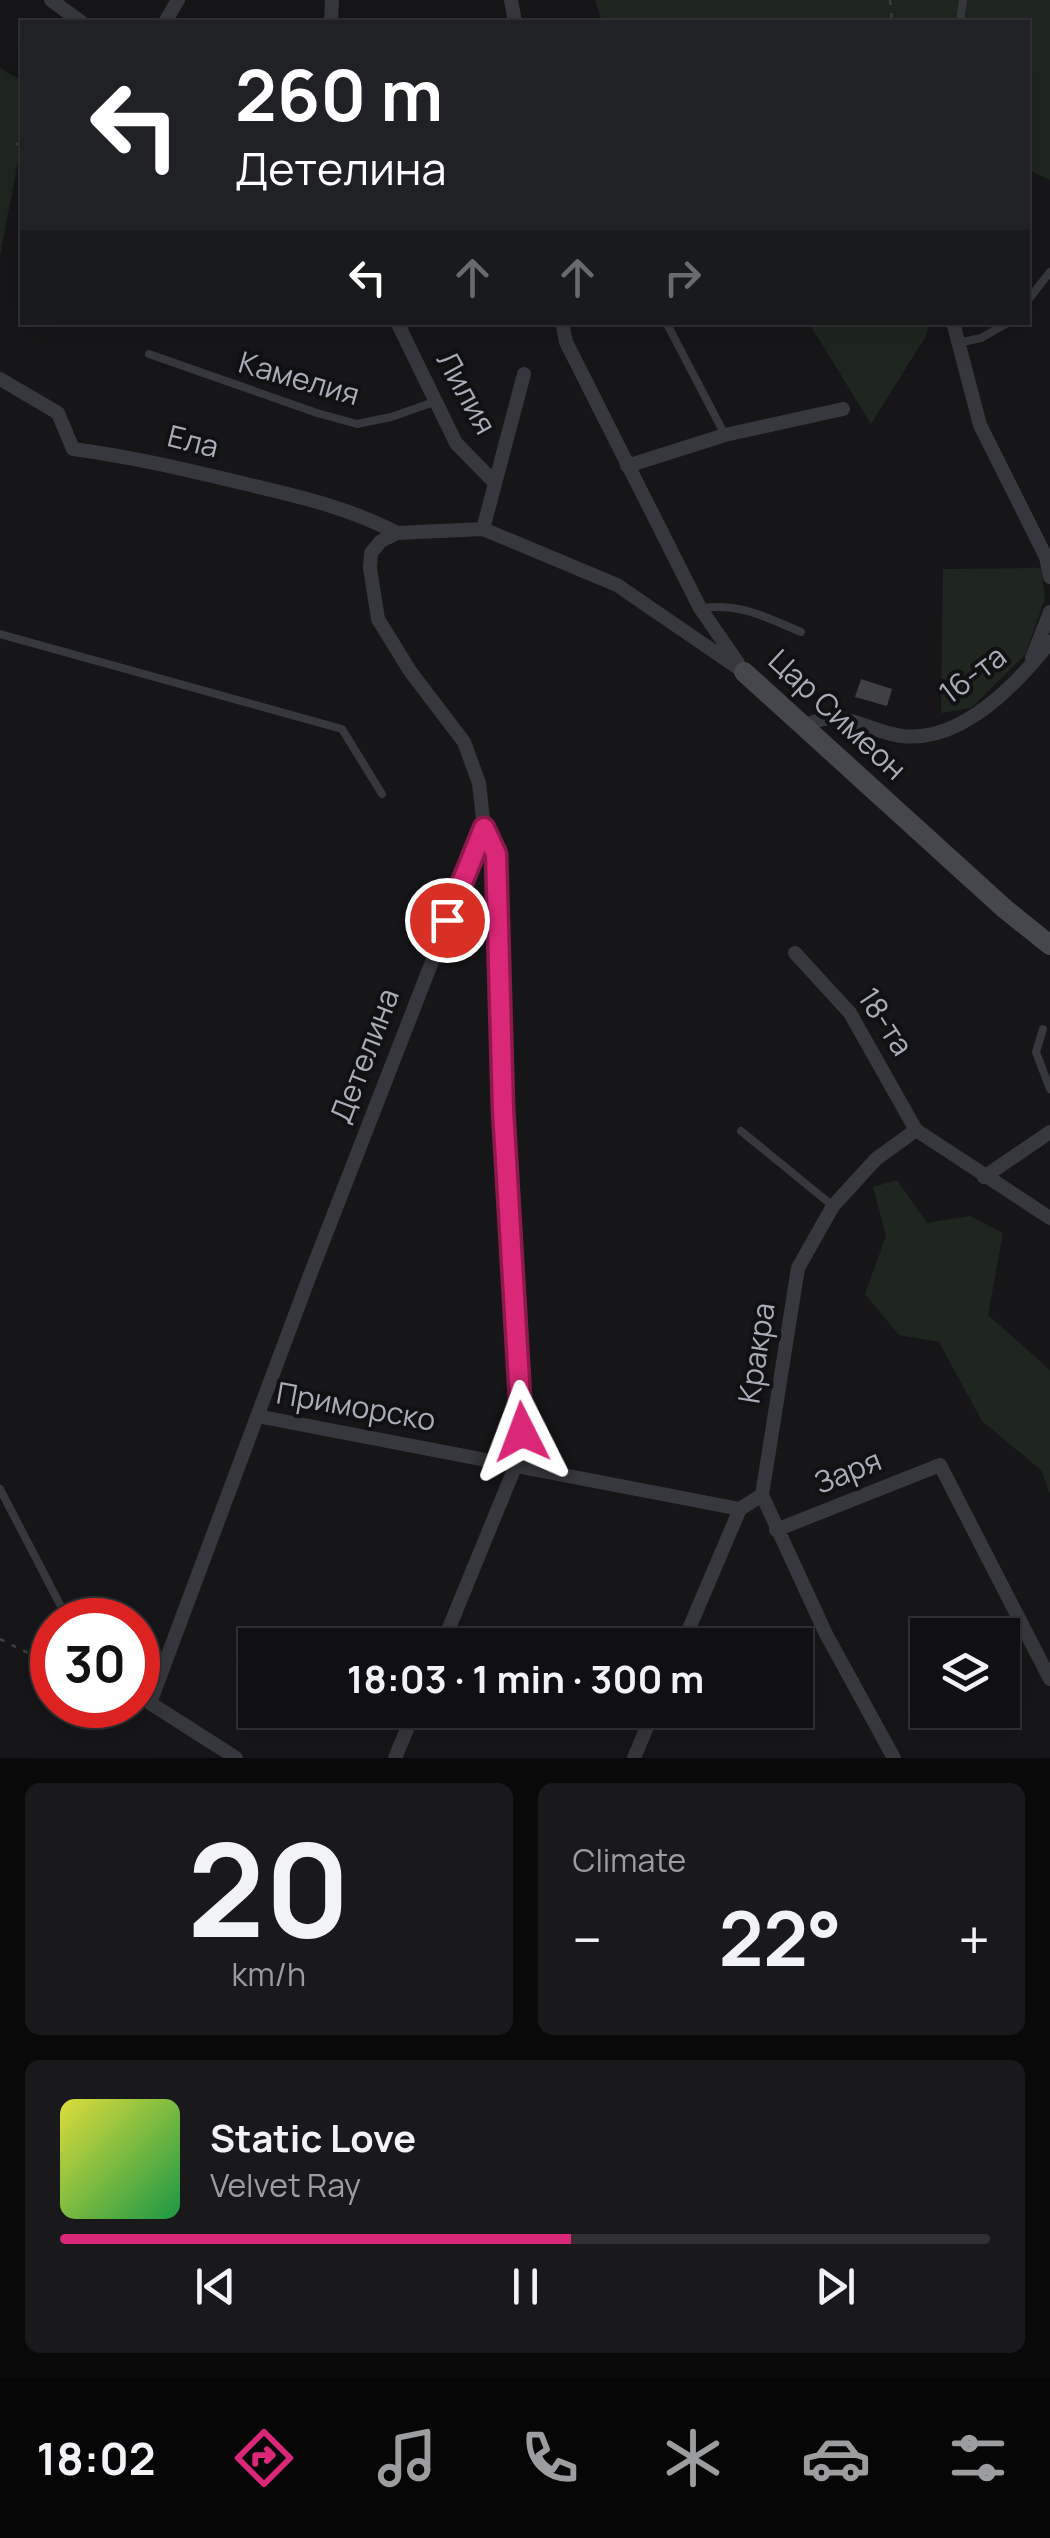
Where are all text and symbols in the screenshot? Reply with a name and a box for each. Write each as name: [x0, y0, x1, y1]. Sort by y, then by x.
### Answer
text: 260 m: [235, 46, 443, 142]
icon: left: [70, 60, 200, 190]
text: Детелина: [235, 137, 446, 199]
icon: left: [340, 250, 395, 305]
icon: ahead: [445, 250, 500, 305]
icon: ahead: [550, 250, 605, 305]
icon: right: [655, 250, 710, 305]
street label: Камелия: [234, 341, 365, 414]
street label: Лилия: [428, 343, 507, 441]
street label: Ела: [164, 414, 223, 467]
street label: 16-та: [930, 635, 1014, 712]
street label: Цар Симеон: [760, 640, 916, 788]
pin: [405, 878, 490, 963]
icon: arrive: [420, 893, 475, 948]
street label: 18-та: [849, 979, 923, 1063]
street label: Детелина: [319, 982, 408, 1129]
street label: Кракра: [727, 1299, 784, 1406]
street label: Приморско: [274, 1371, 439, 1440]
position arrow: [470, 1380, 574, 1484]
street label: Заря: [808, 1439, 887, 1503]
speed limit sign: 30: [30, 1598, 160, 1728]
map controls: [910, 1618, 1020, 1728]
button: layers: [910, 1618, 1020, 1728]
text: 18:03 · 1 min · 300 m: [347, 1652, 704, 1704]
text: 20: [187, 1798, 350, 1976]
text: Climate: [573, 1838, 686, 1882]
text: 22°: [719, 1886, 842, 1989]
text: −: [573, 1901, 602, 1977]
text: +: [958, 1901, 990, 1977]
text: km/h: [232, 1952, 306, 1996]
text: Static Love: [210, 2111, 416, 2163]
text: Velvet Ray: [210, 2163, 361, 2207]
icon: previous: [188, 2259, 243, 2314]
icon: pause: [498, 2259, 553, 2314]
icon: next: [808, 2259, 863, 2314]
icon: directions: [229, 2423, 299, 2493]
icon: music: [372, 2423, 442, 2493]
icon: phone: [515, 2423, 585, 2493]
icon: climate: [658, 2423, 728, 2493]
icon: car: [801, 2423, 871, 2493]
icon: filters: [943, 2423, 1013, 2493]
text: 18:02: [36, 2427, 156, 2489]

